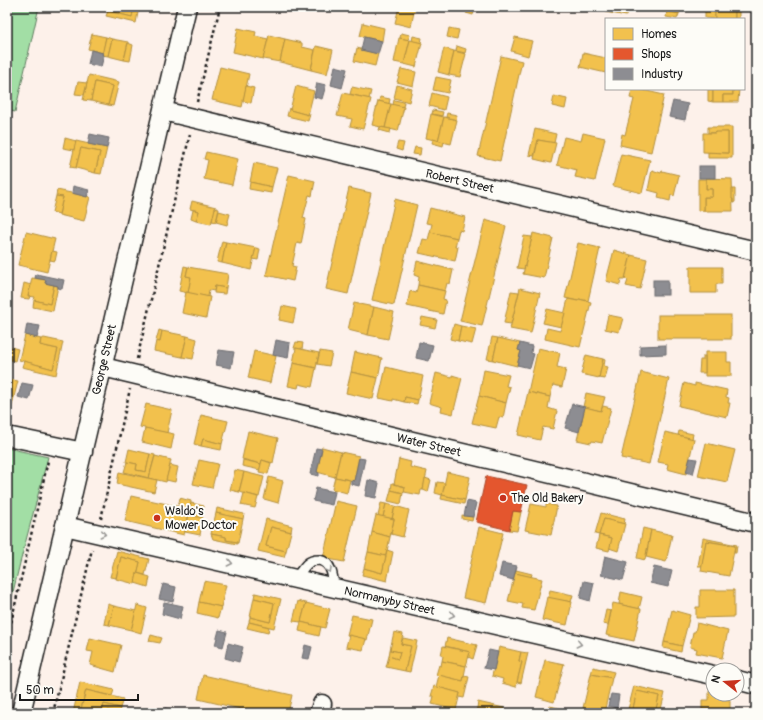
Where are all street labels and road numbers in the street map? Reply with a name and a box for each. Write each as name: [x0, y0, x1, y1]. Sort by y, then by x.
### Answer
street label: Robert Street: [424, 166, 495, 197]
street label: George Street: [89, 323, 120, 396]
street label: Water Street: [395, 430, 463, 460]
street label: Normanyby Street: [343, 583, 436, 619]

